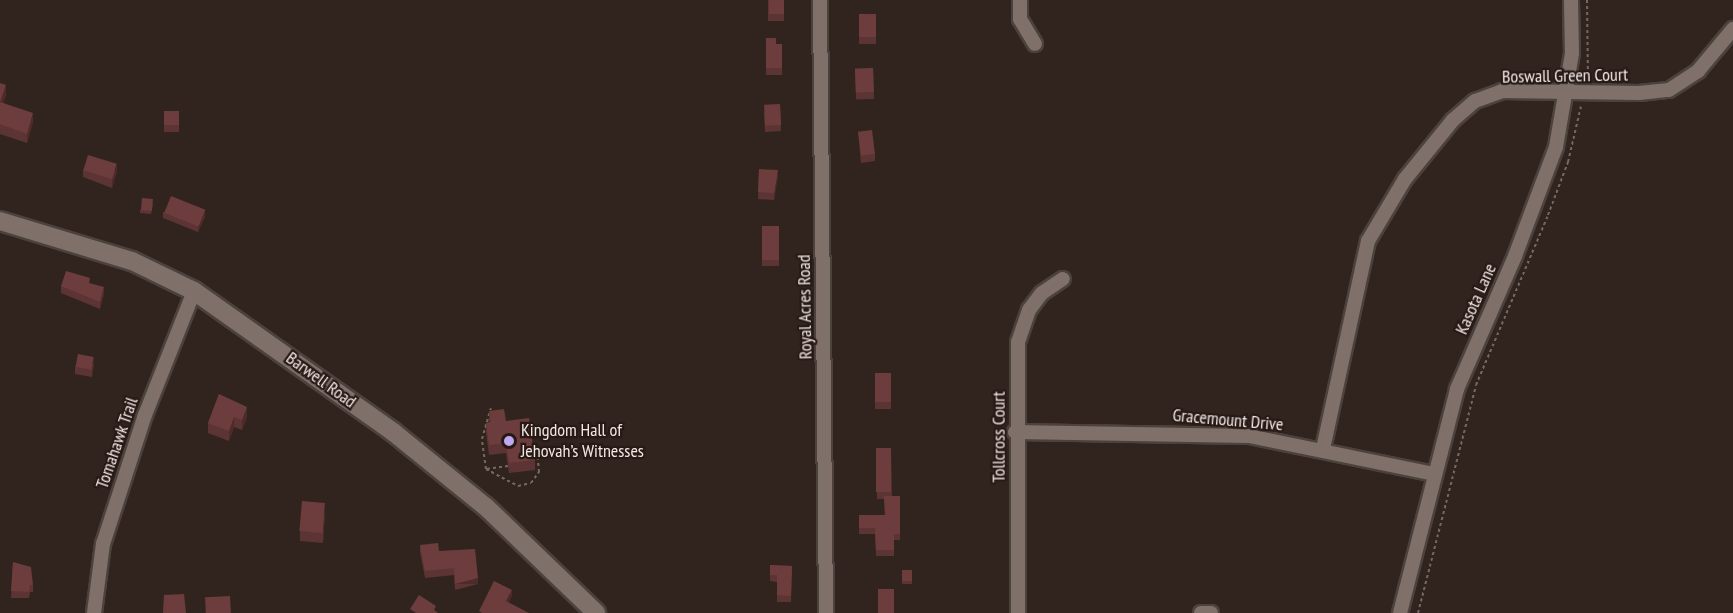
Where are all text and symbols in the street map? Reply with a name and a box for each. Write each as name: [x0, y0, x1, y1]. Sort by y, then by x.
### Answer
street label: Boswall Green Court: [1502, 64, 1628, 88]
street label: Royal Acres Road: [793, 254, 817, 360]
street label: Kasota Lane: [1451, 260, 1501, 338]
street label: Barwell Road: [282, 347, 360, 413]
street label: Tollcross Court: [988, 391, 1010, 483]
street label: Tomahawk Trail: [91, 394, 143, 492]
street label: Gracemount Drive: [1172, 404, 1284, 436]
place label: Kingdom Hall of Jehovah’s Witnesses: [521, 420, 644, 462]
marker: Kingdom Hall of Jehovah’s Witnesses: [502, 434, 516, 448]

